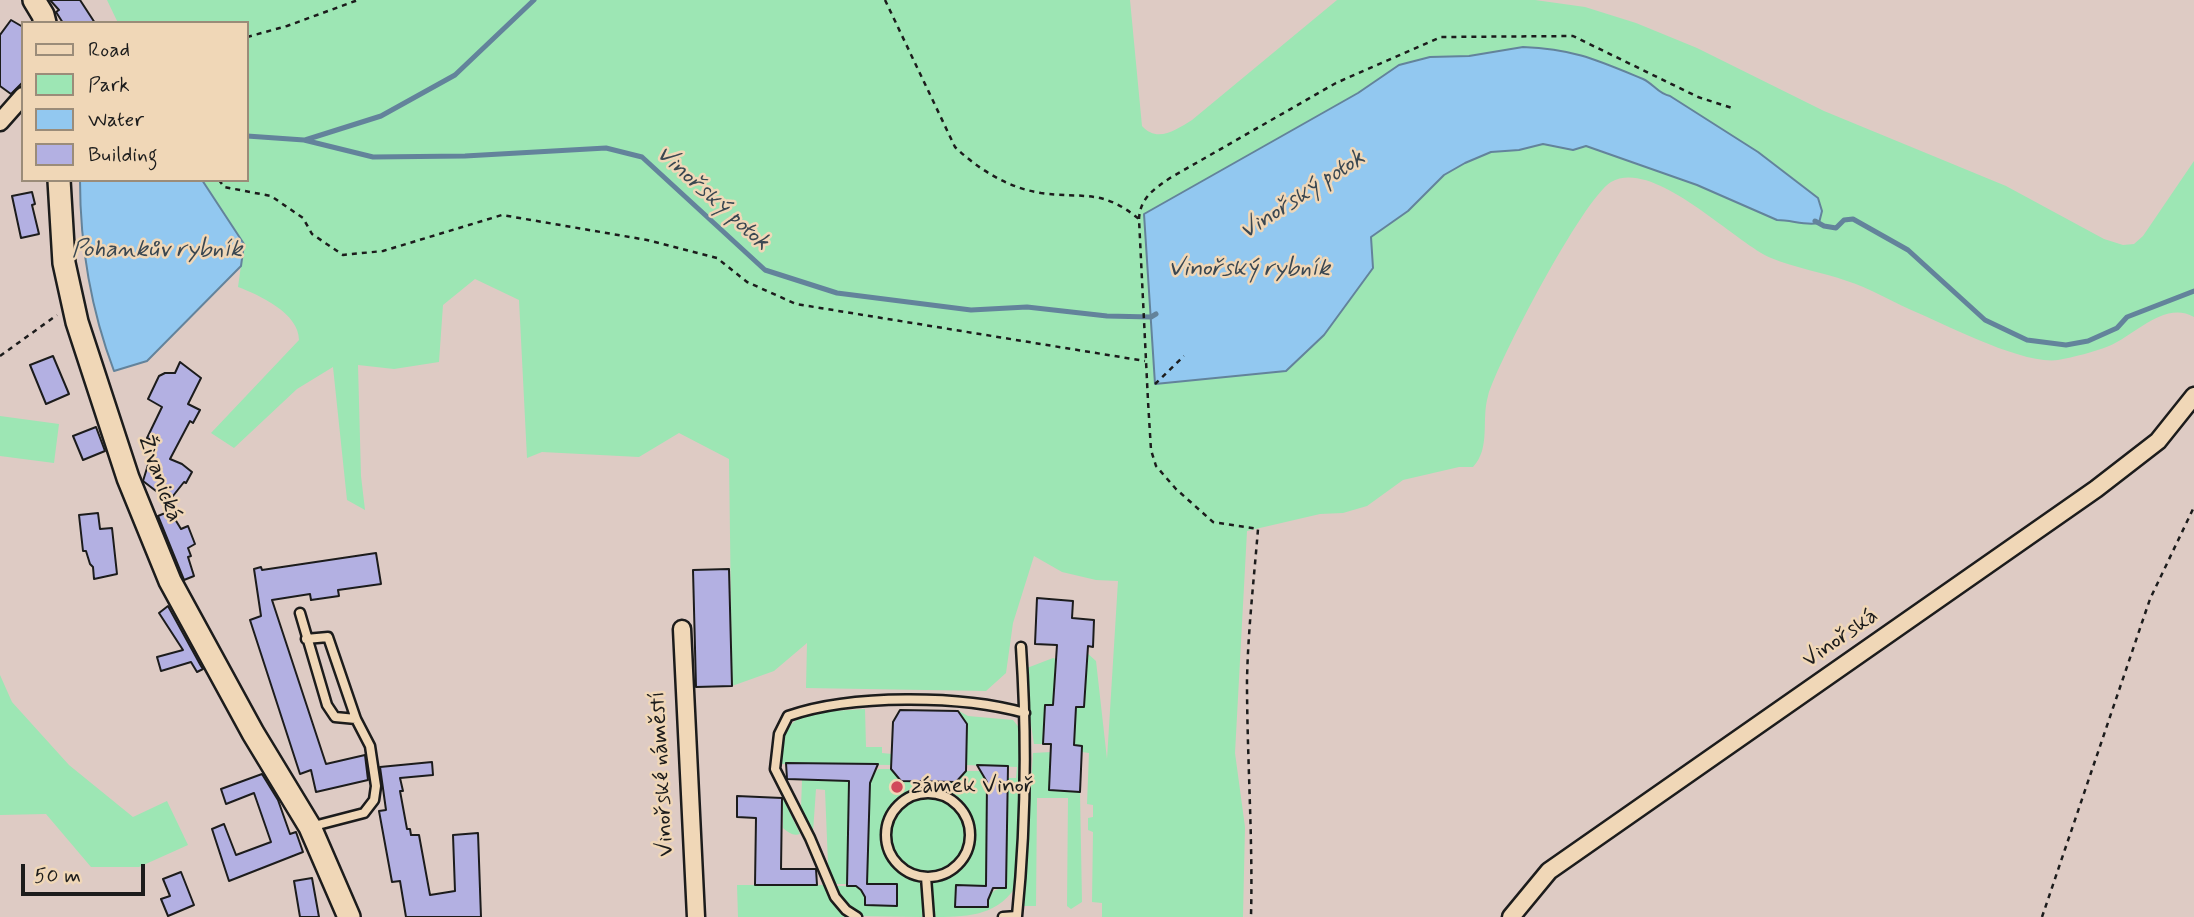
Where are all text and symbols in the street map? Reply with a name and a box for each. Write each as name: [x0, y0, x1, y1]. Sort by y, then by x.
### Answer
legend: [21, 21, 248, 182]
text: Road: [88, 36, 130, 64]
text: Park: [88, 71, 130, 99]
text: Water: [88, 106, 144, 134]
water label: Vinořský potok: [649, 140, 775, 258]
text: Building: [88, 141, 158, 169]
water label: Vinořský potok: [1235, 145, 1371, 247]
water label: Pohankův rybník: [72, 237, 242, 265]
water label: Vinořský rybník: [1168, 256, 1330, 284]
street label: Živanická: [131, 432, 187, 526]
street label: Vinořská: [1798, 603, 1884, 675]
street label: Vinořské náměstí: [645, 690, 681, 858]
place label: zámek Vinoř: [911, 773, 1034, 801]
marker: zámek Vinoř: [889, 779, 905, 795]
scale bar: [24, 850, 149, 894]
text: 50 m: [34, 862, 81, 890]

